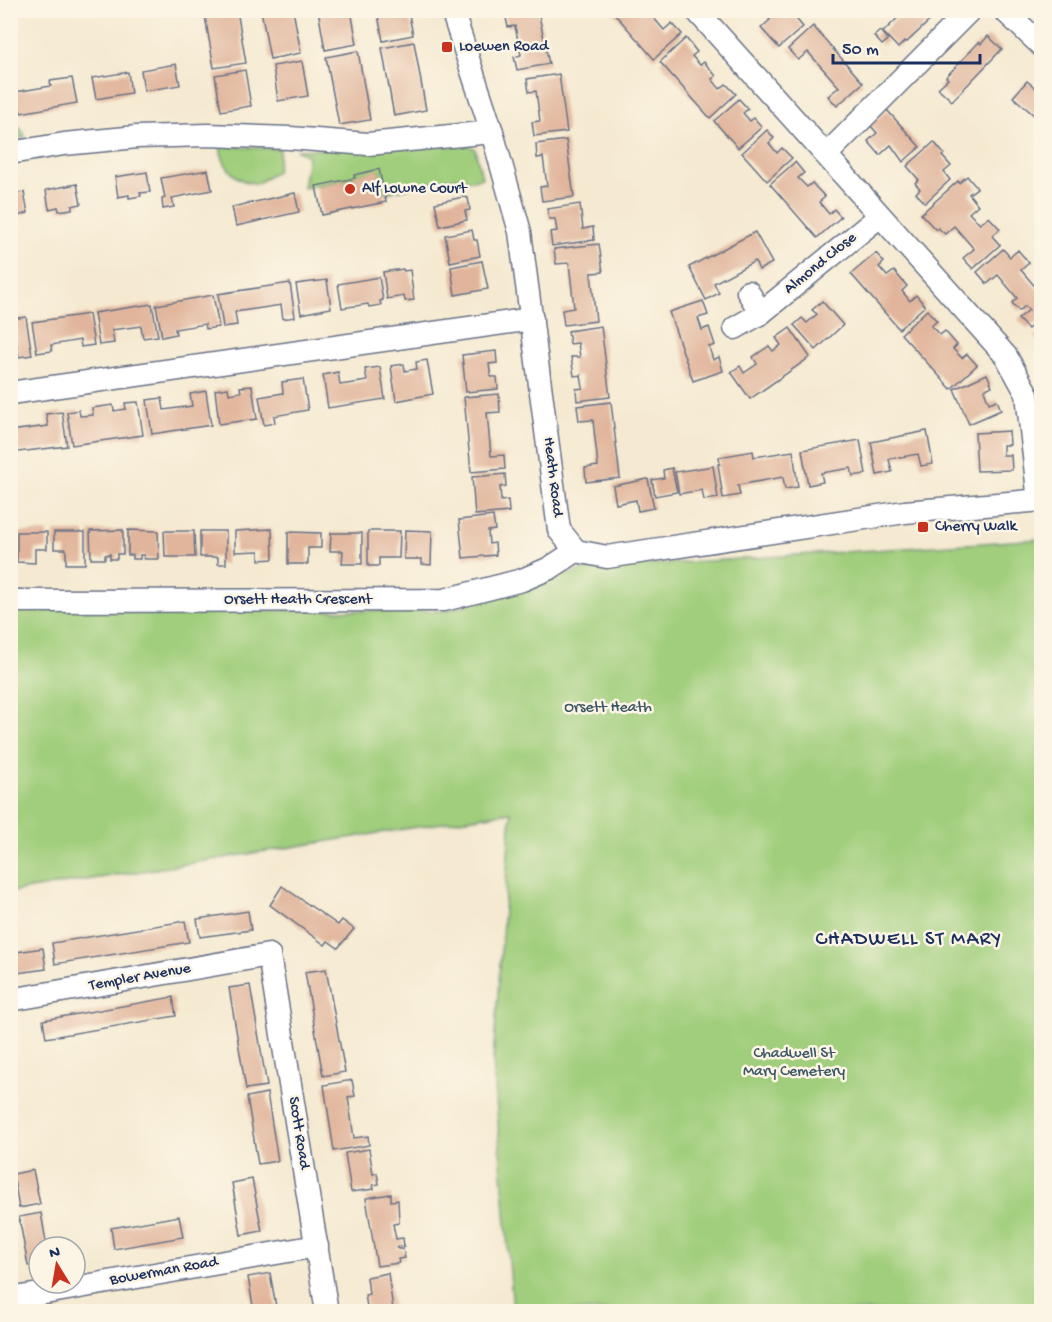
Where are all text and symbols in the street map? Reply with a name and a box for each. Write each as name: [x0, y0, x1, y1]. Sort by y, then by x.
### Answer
scale bar: [833, 27, 980, 65]
place label: Loewen Road: [459, 38, 550, 57]
marker: Loewen Road: [440, 40, 454, 54]
text: 50 m: [842, 40, 879, 61]
place label: Alf Lowne Court: [362, 180, 468, 199]
marker: Alf Lowne Court: [343, 182, 357, 196]
street label: Almond Close: [781, 228, 862, 299]
street label: Heath Road: [538, 436, 567, 520]
place label: Cherry Walk: [935, 518, 1019, 537]
marker: Cherry Walk: [916, 520, 930, 534]
street label: Orsett Heath Crescent: [224, 591, 373, 610]
park label: Orsett Heath: [564, 699, 652, 718]
district label: CHADWELL ST MARY: [815, 929, 1003, 952]
street label: Templer Avenue: [87, 960, 193, 996]
park label: Chadwell St Mary Cemetery: [743, 1045, 845, 1082]
street label: Scott Road: [283, 1095, 313, 1172]
north arrow: [27, 1235, 87, 1295]
text: N: [48, 1243, 62, 1264]
street label: Bowerman Road: [108, 1253, 221, 1291]

